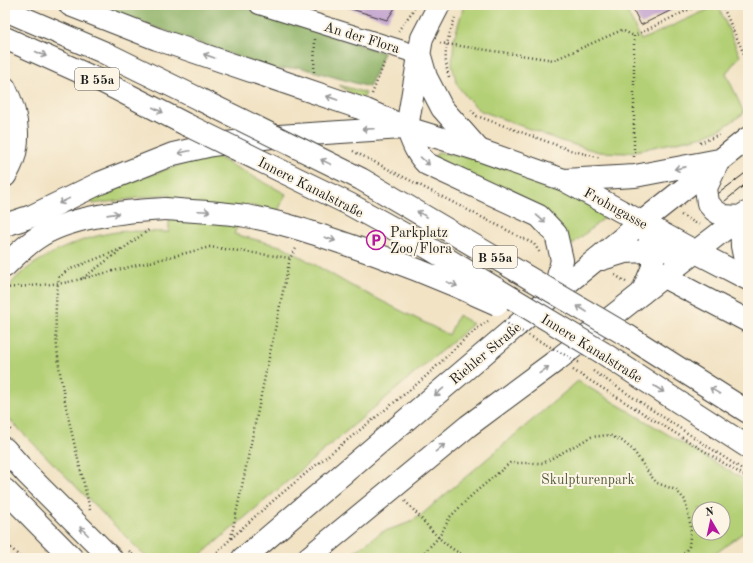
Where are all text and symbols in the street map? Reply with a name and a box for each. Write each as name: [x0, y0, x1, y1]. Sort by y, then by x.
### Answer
street label: An der Flora: [322, 20, 401, 56]
one-way arrow: [34, 51, 46, 58]
one-way arrow: [202, 52, 215, 59]
road number: B 55a: [75, 68, 119, 90]
one-way arrow: [325, 94, 338, 101]
one-way arrow: [152, 107, 164, 114]
one-way arrow: [362, 125, 375, 133]
one-way arrow: [177, 148, 190, 156]
street label: Innere Kanalstraße: [256, 155, 366, 221]
one-way arrow: [420, 157, 430, 166]
one-way arrow: [320, 158, 332, 165]
one-way arrow: [674, 164, 687, 172]
street label: Frohngasse: [581, 186, 650, 232]
one-way arrow: [58, 198, 70, 205]
one-way arrow: [197, 208, 210, 215]
one-way arrow: [106, 210, 119, 218]
one-way arrow: [416, 210, 428, 218]
one-way arrow: [536, 214, 546, 223]
place label: Parkplatz Zoo/Flora: [390, 226, 452, 256]
parking icon: Parkplatz Zoo/Flora: [365, 229, 387, 251]
one-way arrow: [324, 235, 336, 243]
road number: B 55a: [473, 246, 517, 268]
one-way arrow: [446, 280, 458, 288]
one-way arrow: [576, 304, 588, 312]
street label: Innere Kanalstraße: [538, 312, 645, 386]
street label: Riehler Straße: [448, 320, 524, 387]
one-way arrow: [538, 366, 549, 374]
one-way arrow: [653, 386, 665, 394]
one-way arrow: [434, 387, 445, 396]
one-way arrow: [710, 387, 721, 395]
one-way arrow: [435, 444, 446, 453]
park label: Skulpturenpark: [541, 473, 635, 487]
north arrow: [691, 501, 731, 541]
text: N: [705, 506, 715, 519]
one-way arrow: [79, 526, 89, 535]

